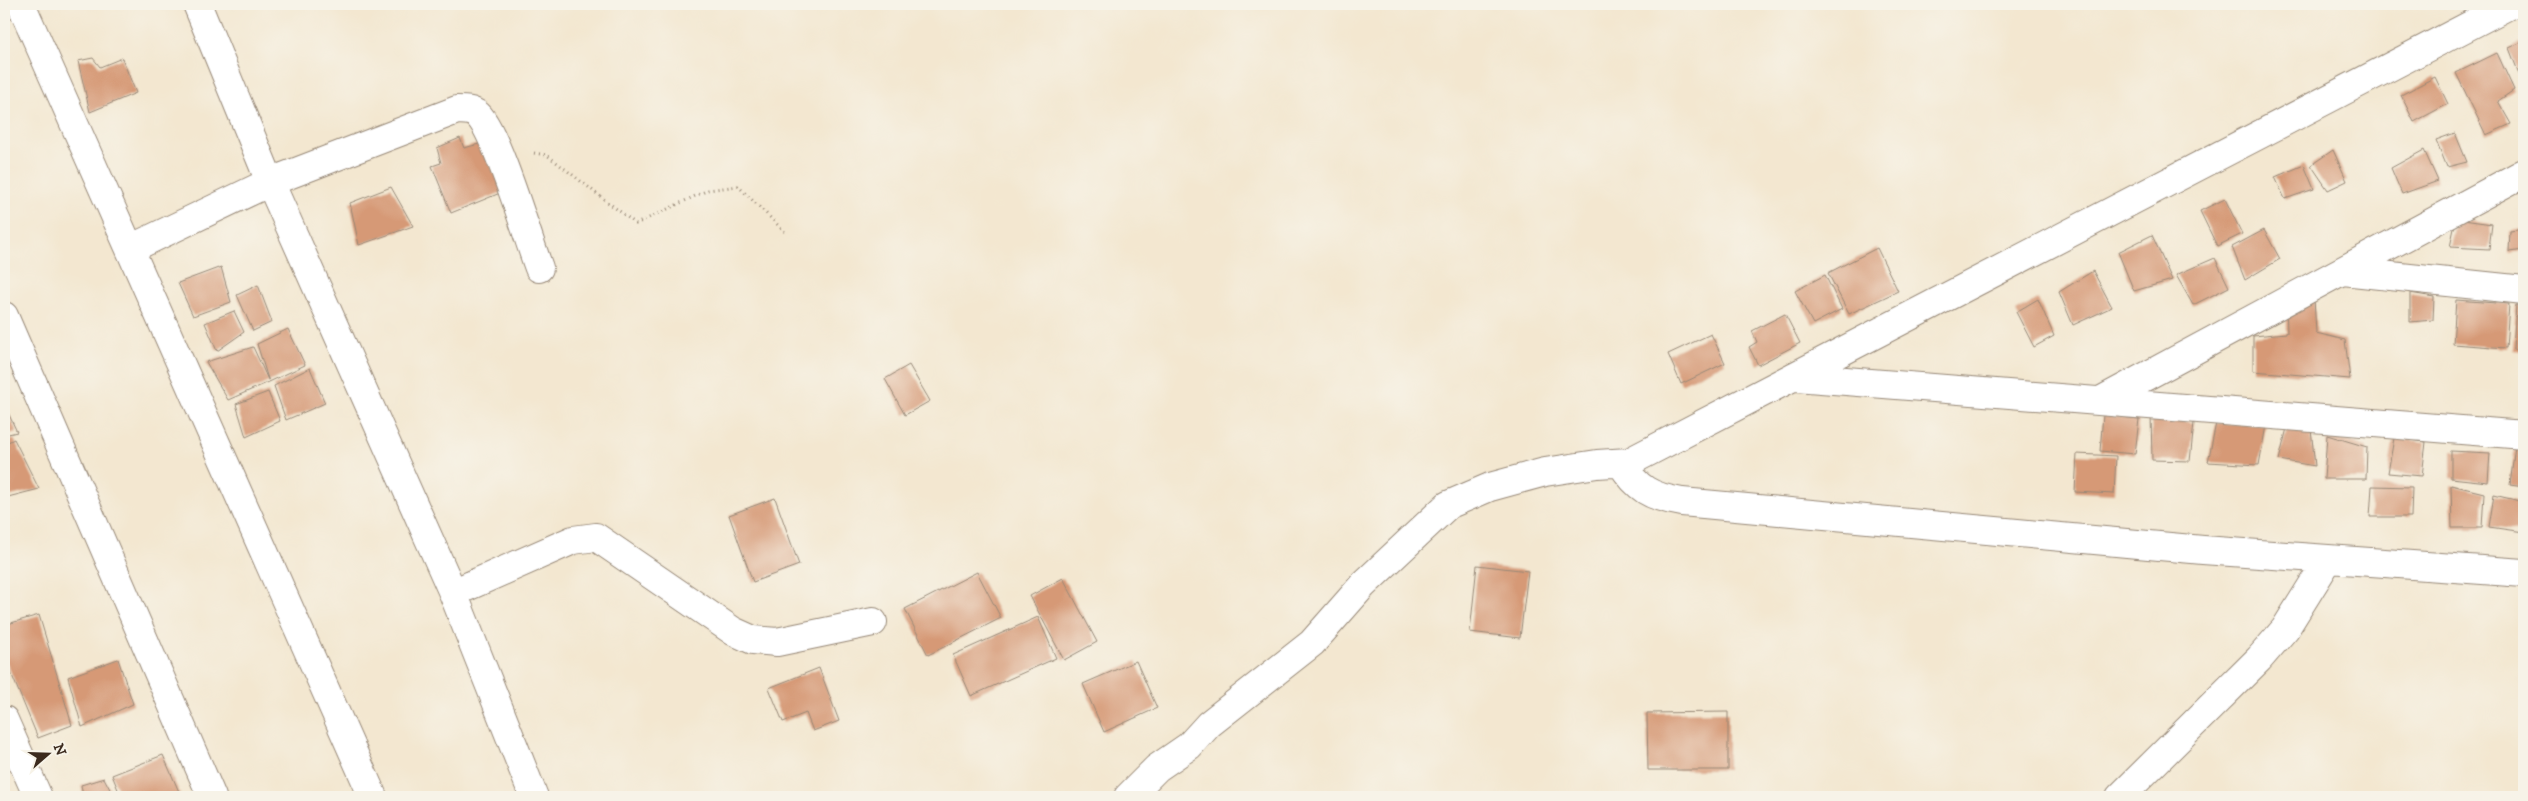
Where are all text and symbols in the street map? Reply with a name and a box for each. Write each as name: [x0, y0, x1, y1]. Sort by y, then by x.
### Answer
north arrow: [22, 728, 72, 778]
text: N: [49, 741, 70, 759]

